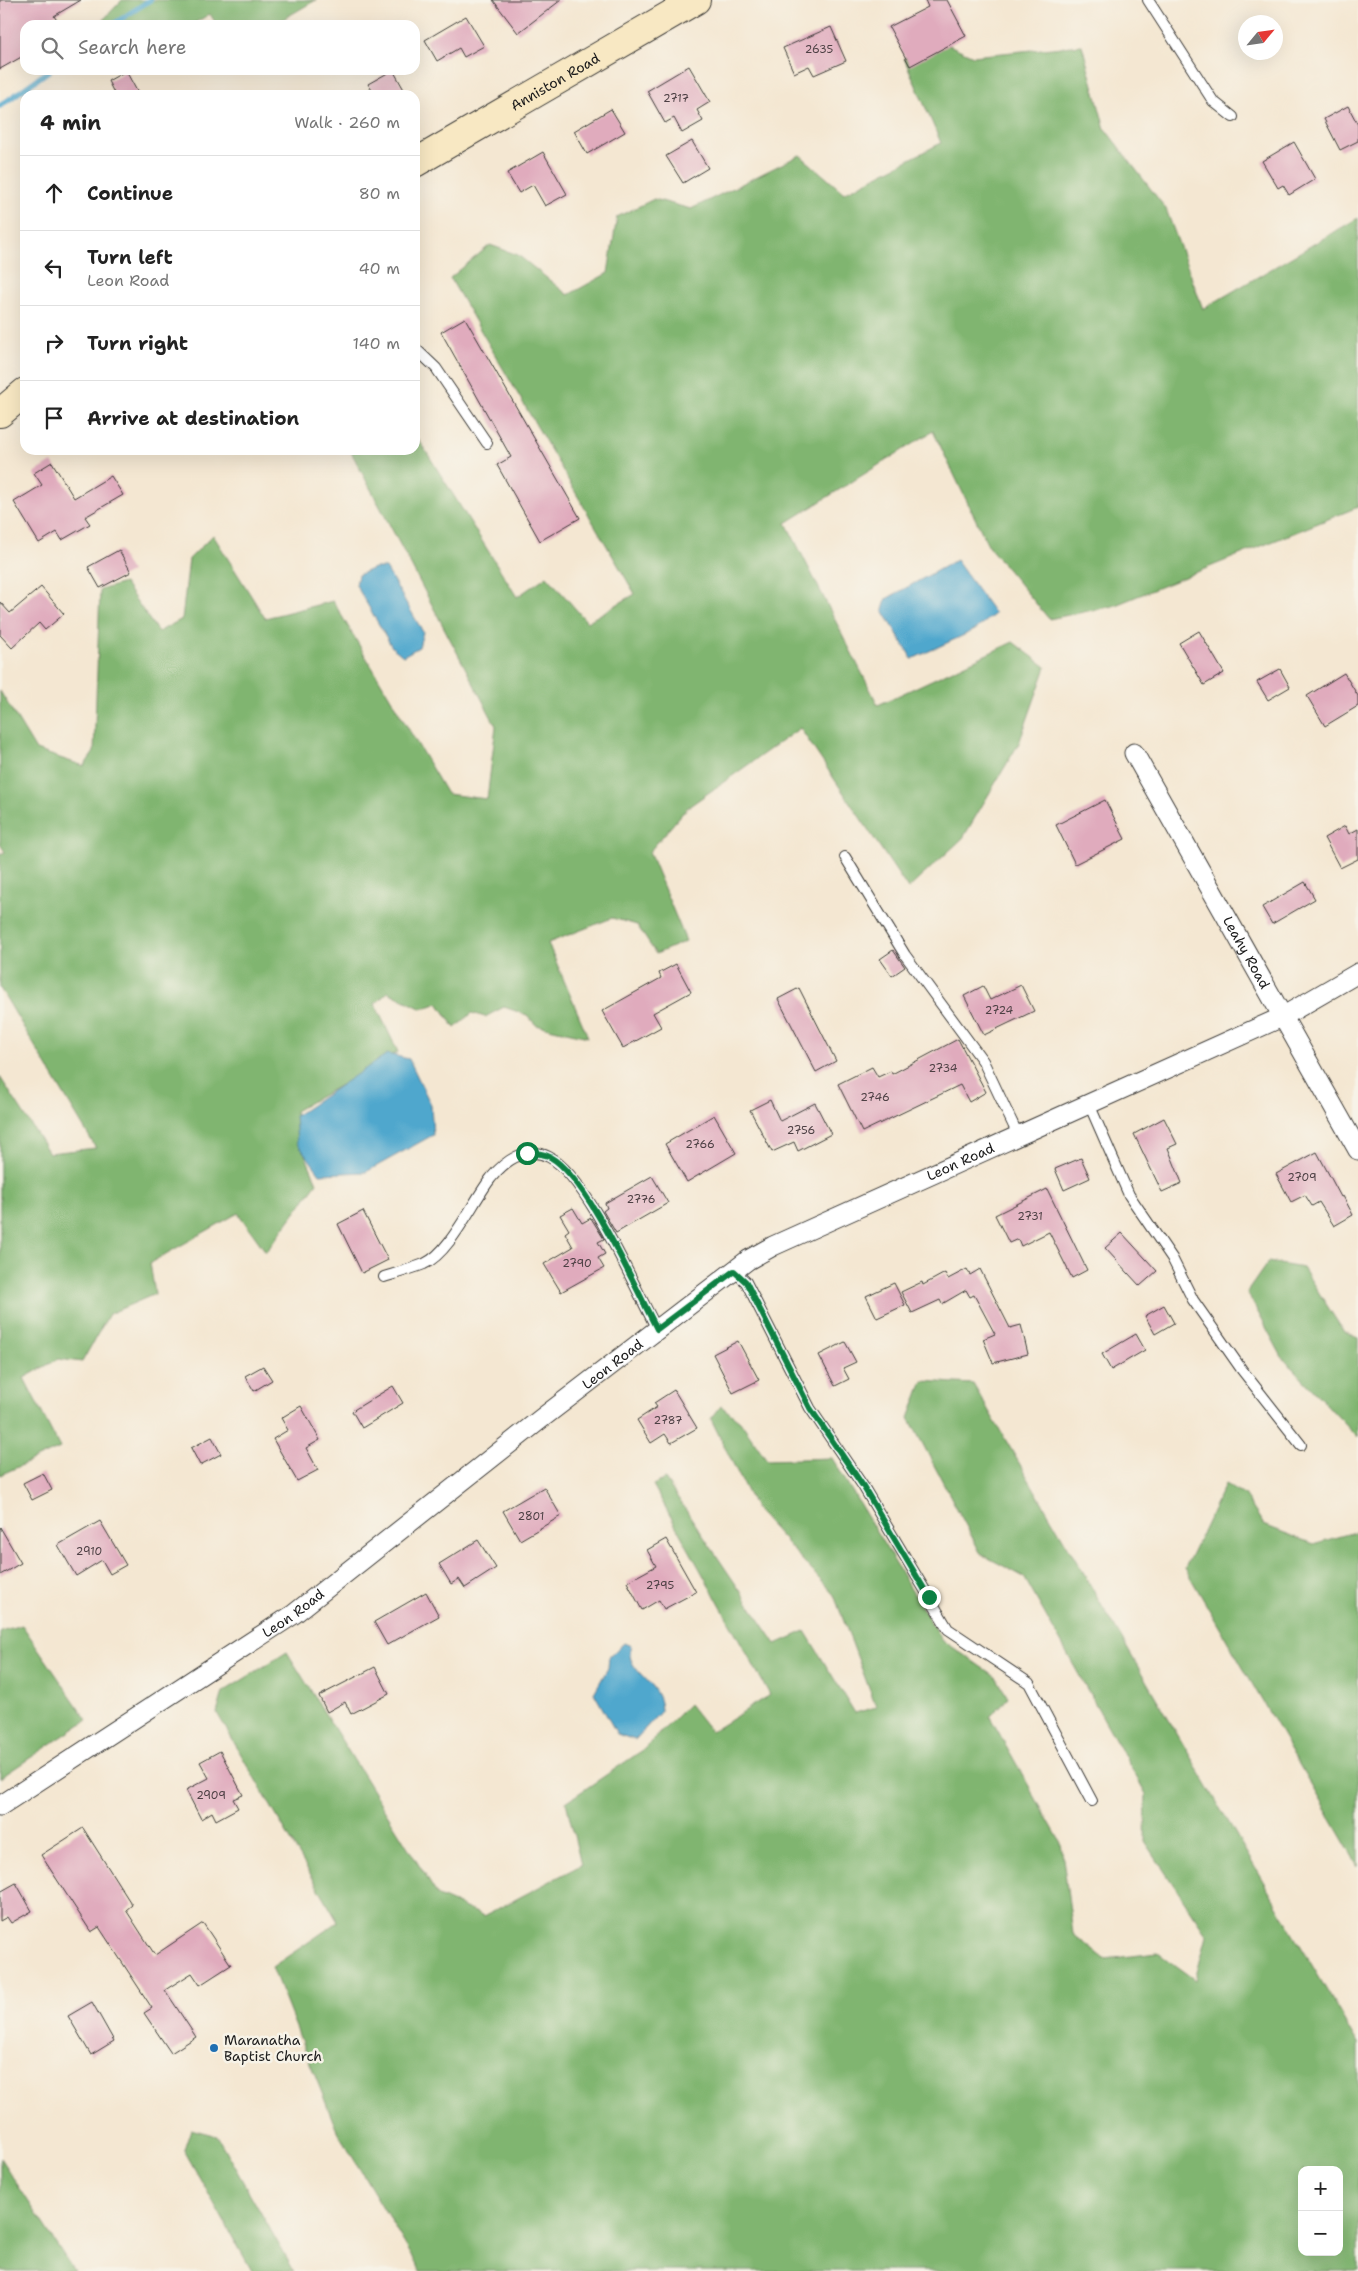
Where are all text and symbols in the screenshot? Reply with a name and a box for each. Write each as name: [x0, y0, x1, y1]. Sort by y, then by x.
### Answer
north arrow: [1238, 15, 1283, 60]
search box: [20, 20, 420, 75]
icon: search: [38, 34, 66, 62]
text: Search here: [78, 35, 187, 60]
house number: 2635: [805, 42, 833, 57]
street label: Anniston Road: [507, 49, 603, 115]
house number: 2717: [663, 91, 689, 106]
text: 4 min: [40, 109, 101, 137]
text: Walk · 260 m: [294, 112, 400, 133]
icon: ahead: [40, 179, 68, 207]
text: Continue: [87, 181, 173, 206]
text: 80 m: [359, 183, 400, 204]
text: Turn left: [87, 245, 173, 270]
icon: left: [40, 254, 68, 282]
text: 40 m: [358, 258, 400, 279]
text: Leon Road: [87, 270, 169, 291]
icon: right: [40, 329, 68, 357]
text: Turn right: [87, 331, 188, 356]
text: 140 m: [353, 333, 400, 354]
icon: arrive: [40, 404, 68, 432]
text: Arrive at destination: [87, 406, 299, 431]
street label: Leahy Road: [1219, 913, 1274, 992]
house number: 2724: [985, 1003, 1014, 1018]
house number: 2734: [929, 1061, 958, 1076]
house number: 2746: [860, 1090, 890, 1105]
house number: 2756: [787, 1123, 815, 1138]
house number: 2766: [685, 1137, 715, 1152]
street label: Leon Road: [924, 1139, 997, 1185]
route start: [516, 1142, 539, 1165]
house number: 2709: [1287, 1170, 1317, 1185]
house number: 2776: [627, 1192, 655, 1207]
house number: 2731: [1017, 1209, 1043, 1224]
house number: 2790: [562, 1256, 592, 1271]
street label: Leon Road: [578, 1335, 647, 1393]
house number: 2787: [654, 1413, 683, 1428]
house number: 2801: [518, 1509, 544, 1524]
house number: 2910: [76, 1544, 102, 1559]
house number: 2795: [646, 1578, 674, 1593]
street label: Leon Road: [259, 1585, 328, 1641]
route end: [918, 1586, 941, 1609]
house number: 2909: [196, 1788, 226, 1803]
place label: Maranatha Baptist Church: [224, 2031, 322, 2065]
marker: Maranatha Baptist Church: [208, 2042, 220, 2054]
map controls: [1298, 2166, 1343, 2256]
button: +: [1298, 2166, 1343, 2211]
button: −: [1298, 2211, 1343, 2256]

